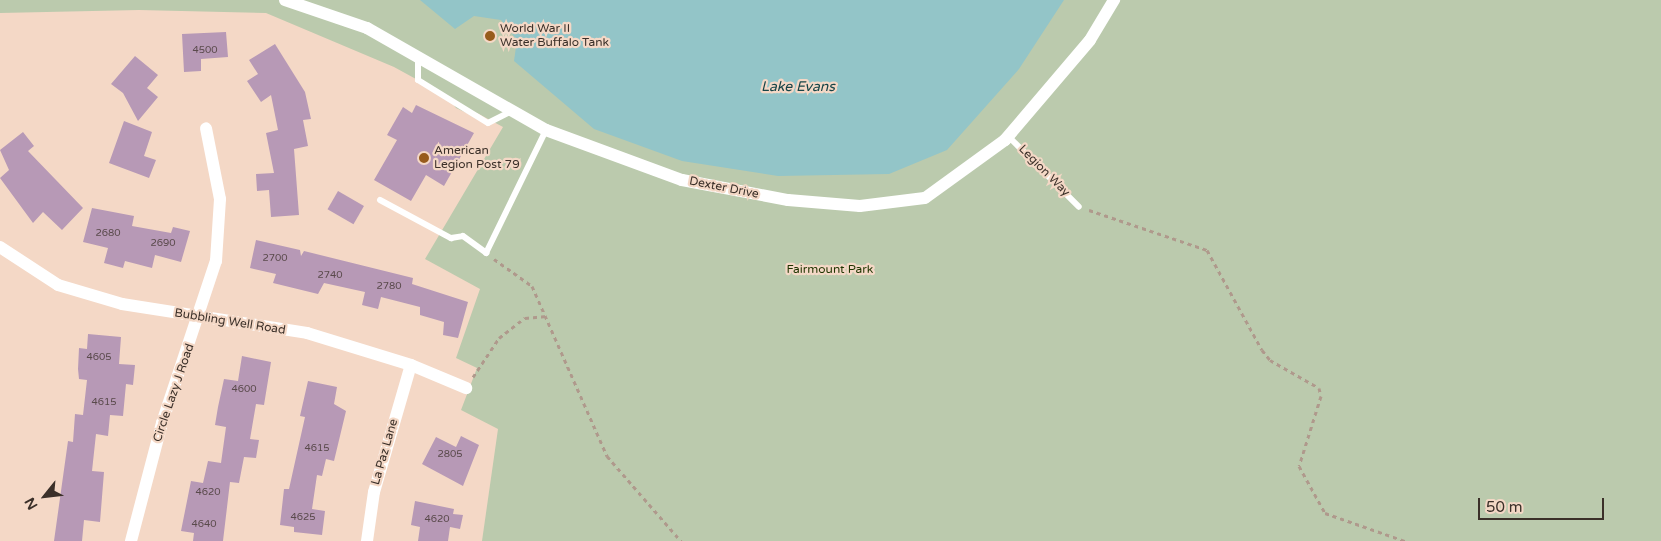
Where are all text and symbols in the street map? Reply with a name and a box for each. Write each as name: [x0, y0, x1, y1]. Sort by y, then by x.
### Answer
place label: World War II Water Buffalo Tank: [500, 22, 609, 50]
marker: World War II Water Buffalo Tank: [484, 30, 496, 42]
house number: 4500: [192, 45, 218, 57]
water label: Lake Evans: [761, 79, 835, 95]
street label: Legion Way: [1015, 142, 1073, 200]
place label: American Legion Post 79: [434, 144, 520, 172]
marker: American Legion Post 79: [418, 152, 430, 164]
street label: Dexter Drive: [688, 174, 760, 202]
house number: 2680: [95, 228, 121, 240]
house number: 2690: [150, 238, 176, 250]
house number: 2700: [262, 253, 288, 265]
park label: Fairmount Park: [787, 263, 873, 277]
house number: 2740: [317, 270, 343, 282]
house number: 2780: [376, 281, 402, 293]
street label: Bubbling Well Road: [173, 306, 287, 338]
street label: Circle Lazy J Road: [150, 342, 198, 444]
house number: 4605: [86, 352, 112, 364]
house number: 4600: [231, 384, 257, 396]
house number: 4615: [91, 397, 117, 409]
street label: La Paz Lane: [369, 417, 401, 487]
house number: 4615: [304, 443, 330, 455]
house number: 2805: [437, 449, 463, 461]
north arrow: [20, 471, 70, 521]
house number: 4620: [195, 487, 221, 499]
scale bar: [1481, 488, 1607, 520]
text: N: [21, 494, 42, 513]
text: 50 m: [1486, 498, 1523, 516]
house number: 4625: [290, 512, 316, 524]
house number: 4620: [424, 514, 450, 526]
house number: 4640: [191, 519, 217, 531]

